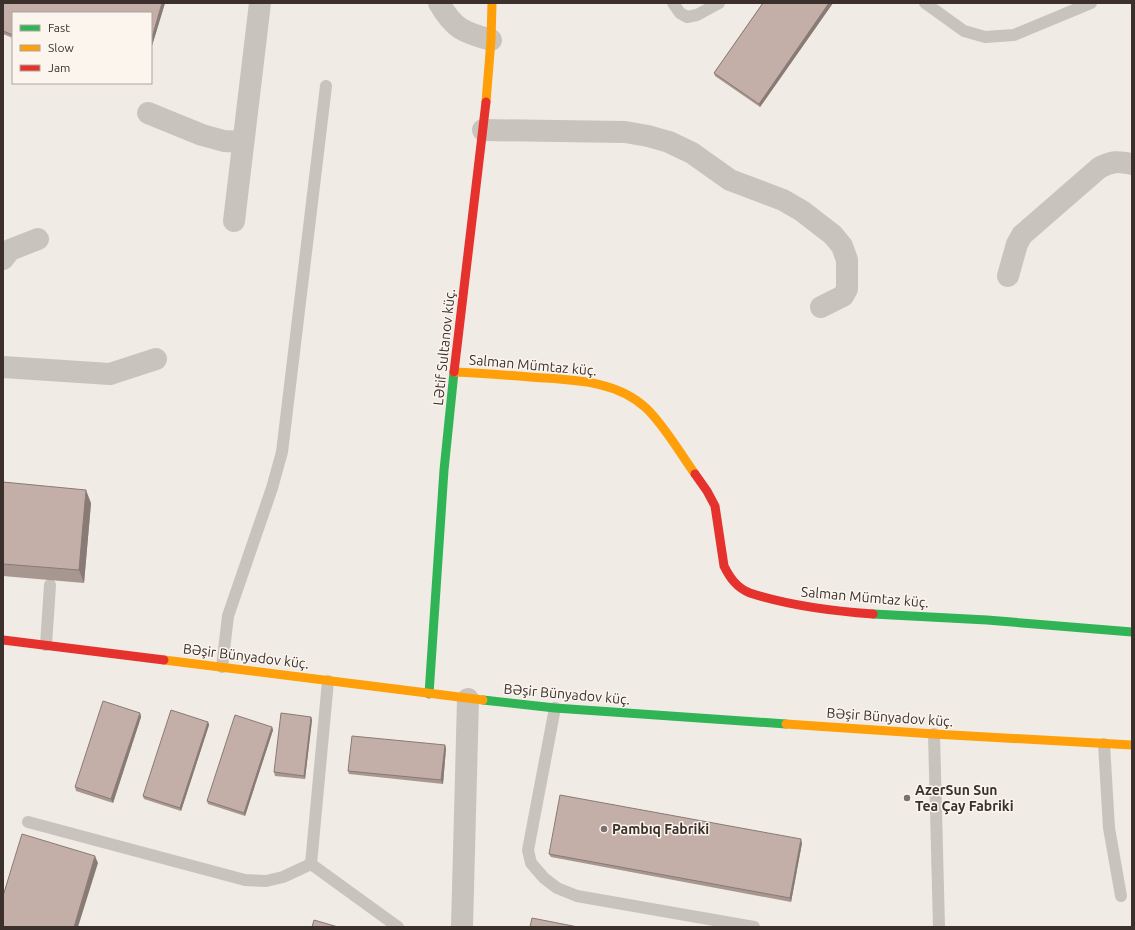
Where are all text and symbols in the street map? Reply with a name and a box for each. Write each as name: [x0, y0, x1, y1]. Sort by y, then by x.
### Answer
legend: [12, 12, 152, 84]
text: Fast: [48, 21, 70, 34]
text: Slow: [48, 41, 74, 54]
text: Jam: [48, 61, 70, 74]
street label: Lətif Sultanov küç.: [430, 288, 458, 406]
street label: Salman Mümtaz küç.: [468, 351, 598, 379]
street label: Salman Mümtaz küç.: [800, 583, 930, 611]
street label: Bəşir Bünyadov küç.: [182, 640, 310, 672]
street label: Bəşir Bünyadov küç.: [503, 681, 631, 707]
street label: Bəşir Bünyadov küç.: [826, 705, 954, 729]
place label: AzerSun Sun Tea Çay Fabriki: [915, 782, 1014, 815]
marker: AzerSun Sun Tea Çay Fabriki: [902, 793, 912, 803]
place label: Pambıq Fabriki: [612, 821, 709, 837]
marker: Pambıq Fabriki: [599, 824, 609, 834]

